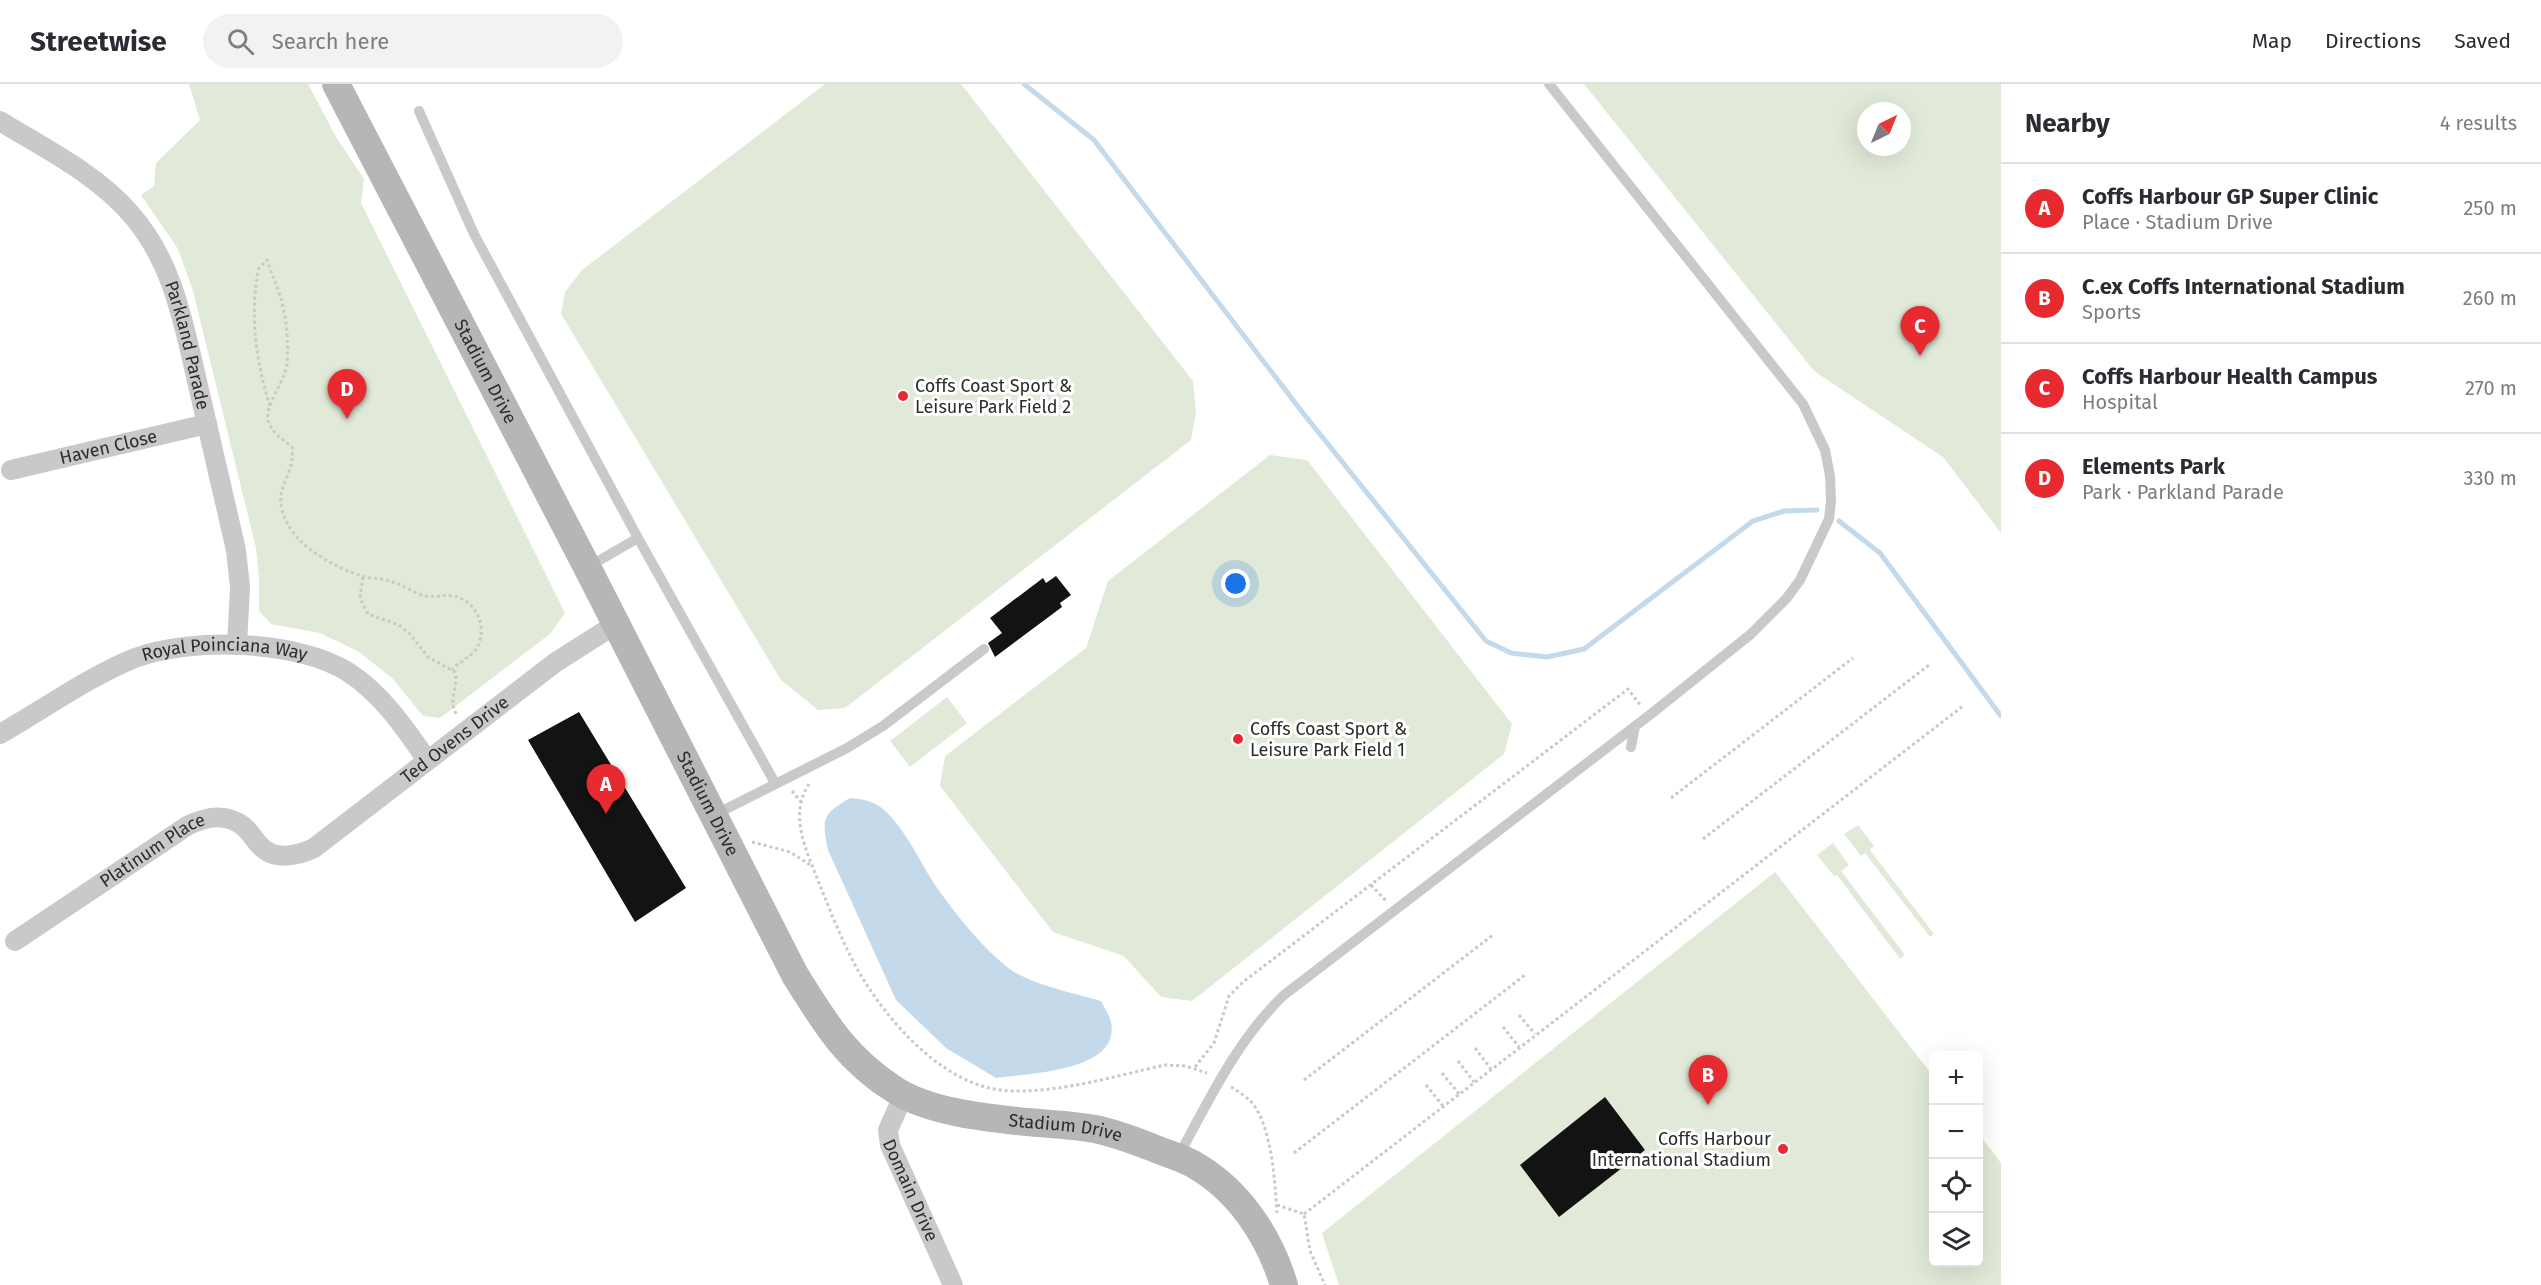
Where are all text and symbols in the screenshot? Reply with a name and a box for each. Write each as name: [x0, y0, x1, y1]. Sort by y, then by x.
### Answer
search box: [203, 14, 623, 68]
text: Streetwise: [30, 25, 167, 58]
icon: search: [224, 25, 257, 58]
text: Search here: [272, 28, 389, 55]
text: Map: [2252, 28, 2292, 54]
text: Directions: [2325, 28, 2421, 54]
text: Saved: [2454, 28, 2511, 54]
north arrow: [1857, 102, 1911, 156]
text: Nearby: [2025, 108, 2110, 139]
text: 4 results: [2440, 111, 2517, 135]
text: Coffs Harbour GP Super Clinic: [2082, 183, 2378, 210]
text: A: [2039, 196, 2050, 220]
text: 250 m: [2463, 196, 2517, 220]
text: Place · Stadium Drive: [2082, 210, 2273, 234]
text: C.ex Coffs International Stadium: [2082, 273, 2405, 300]
street label: Parkland Parade: [160, 278, 214, 412]
text: B: [2038, 286, 2051, 310]
text: 260 m: [2463, 286, 2517, 310]
text: Sports: [2082, 300, 2141, 324]
pin: C: [1900, 306, 1940, 356]
street label: Stadium Drive: [449, 316, 522, 427]
text: Coffs Harbour Health Campus: [2082, 363, 2377, 390]
pin: D: [328, 370, 366, 419]
place label: Coffs Coast Sport & Leisure Park Field 2: [915, 375, 1072, 418]
text: C: [2039, 376, 2050, 400]
text: 270 m: [2465, 376, 2517, 400]
marker: Coffs Coast Sport & Leisure Park Field 2: [896, 389, 910, 403]
text: Hospital: [2082, 390, 2158, 414]
street label: Haven Close: [57, 425, 159, 469]
text: Elements Park: [2082, 453, 2225, 480]
text: D: [2038, 466, 2051, 490]
text: 330 m: [2463, 466, 2517, 490]
text: Park · Parkland Parade: [2082, 480, 2284, 504]
your location: [1221, 569, 1250, 598]
street label: Royal Poinciana Way: [139, 634, 310, 666]
street label: Ted Ovens Drive: [396, 691, 513, 788]
place label: Coffs Coast Sport & Leisure Park Field 1: [1250, 718, 1407, 761]
marker: Coffs Coast Sport & Leisure Park Field 1: [1231, 732, 1245, 746]
street label: Stadium Drive: [672, 748, 744, 860]
pin: A: [586, 764, 626, 814]
street label: Platinum Place: [96, 809, 208, 892]
map controls: [1929, 1051, 1983, 1267]
button: +: [1929, 1051, 1983, 1105]
pin: B: [1688, 1056, 1728, 1105]
button: −: [1929, 1105, 1983, 1159]
street label: Stadium Drive: [1007, 1109, 1125, 1147]
place label: Coffs Harbour International Stadium: [1592, 1128, 1771, 1171]
street label: Domain Drive: [878, 1135, 943, 1245]
marker: Coffs Harbour International Stadium: [1776, 1142, 1790, 1156]
button: locate: [1929, 1159, 1983, 1213]
button: layers: [1929, 1213, 1983, 1267]

